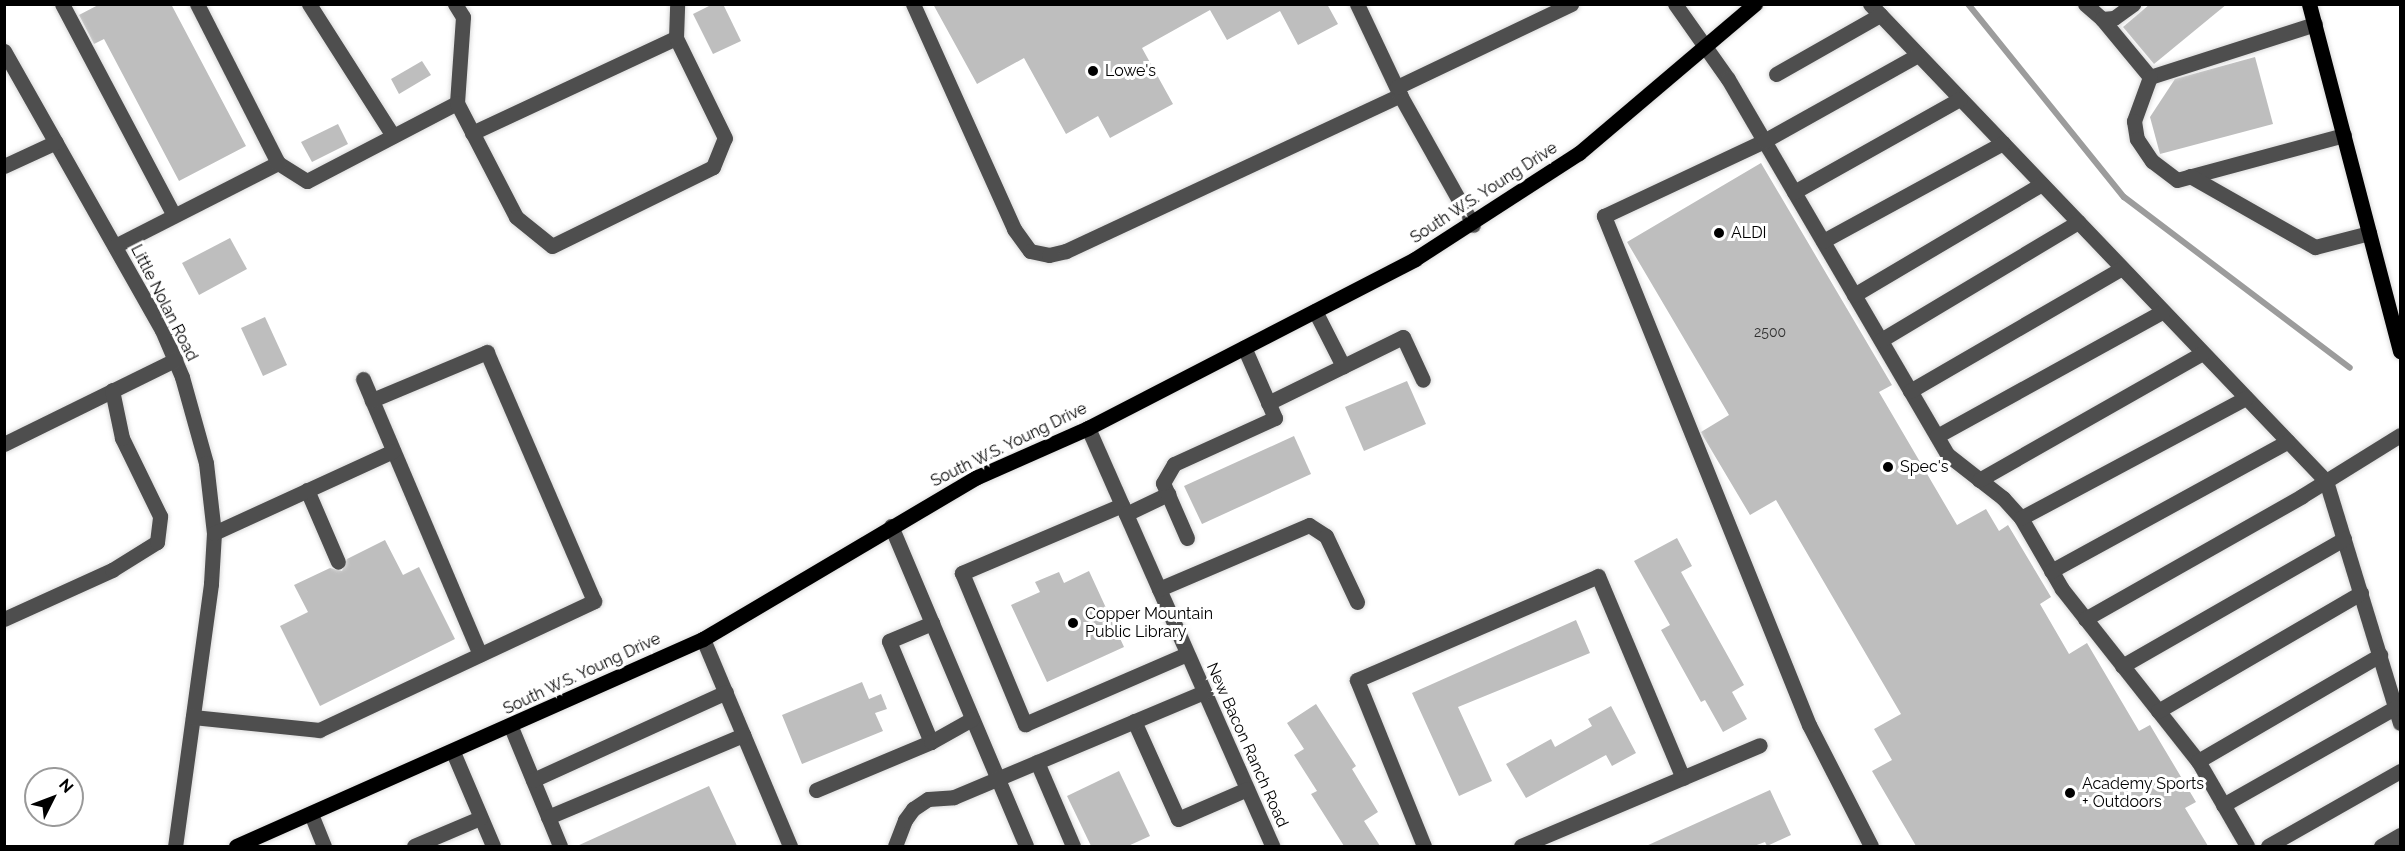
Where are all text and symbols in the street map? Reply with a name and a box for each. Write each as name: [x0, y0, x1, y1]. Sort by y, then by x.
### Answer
place label: Lowe's: [1105, 61, 1156, 81]
marker: Lowe's: [1086, 64, 1100, 78]
street label: South W.S. Young Drive: [1406, 138, 1562, 248]
place label: ALDI: [1731, 223, 1767, 243]
marker: ALDI: [1712, 226, 1726, 240]
street label: Little Nolan Road: [126, 242, 202, 364]
house number: 2500: [1754, 324, 1786, 340]
street label: South W.S. Young Drive: [927, 399, 1091, 491]
place label: Spec's: [1900, 457, 1948, 477]
marker: Spec's: [1881, 460, 1895, 474]
place label: Copper Mountain Public Library: [1085, 604, 1213, 642]
marker: Copper Mountain Public Library: [1066, 616, 1080, 630]
street label: South W.S. Young Drive: [500, 629, 664, 719]
street label: New Bacon Ranch Road: [1202, 660, 1292, 830]
north arrow: [24, 767, 84, 827]
place label: Academy Sports + Outdoors: [2082, 774, 2205, 812]
text: N: [55, 775, 77, 797]
marker: Academy Sports + Outdoors: [2063, 786, 2077, 800]

